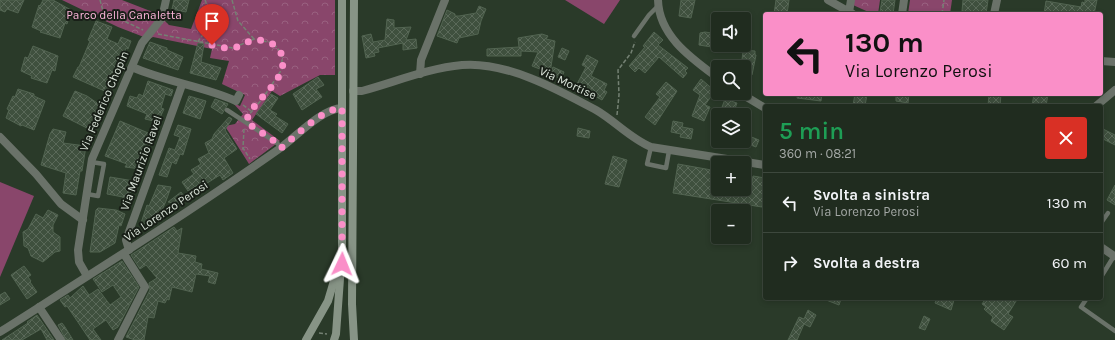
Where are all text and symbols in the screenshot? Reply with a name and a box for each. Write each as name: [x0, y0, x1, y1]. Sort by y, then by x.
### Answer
pin: [195, 4, 229, 45]
park label: Parco della Canaletta: [66, 8, 182, 22]
icon: arrive: [201, 10, 223, 32]
map controls: [711, 12, 751, 244]
button: sound: [711, 12, 751, 52]
text: 130 m: [845, 26, 924, 59]
icon: left: [779, 28, 831, 80]
street label: Via Federico Chopin: [77, 49, 131, 153]
button: search: [711, 60, 751, 100]
text: Via Lorenzo Perosi: [845, 60, 993, 82]
street label: Via Mortise: [537, 64, 599, 102]
button: layers: [711, 108, 751, 148]
street label: Via Maurizio Ravel: [117, 114, 165, 212]
text: 5 min: [779, 117, 844, 145]
button: close: [1045, 117, 1087, 159]
text: 360 m · 08:21: [779, 146, 856, 161]
button: +: [711, 156, 751, 196]
street label: Via Lorenzo Perosi: [121, 178, 211, 244]
text: Svolta a sinistra: [813, 186, 930, 204]
icon: left: [779, 192, 801, 214]
text: 130 m: [1047, 194, 1087, 212]
button: −: [711, 204, 751, 244]
text: Via Lorenzo Perosi: [813, 204, 920, 219]
position arrow: [321, 243, 363, 285]
icon: right: [779, 252, 801, 274]
text: Svolta a destra: [813, 254, 920, 272]
text: 60 m: [1052, 254, 1087, 272]

